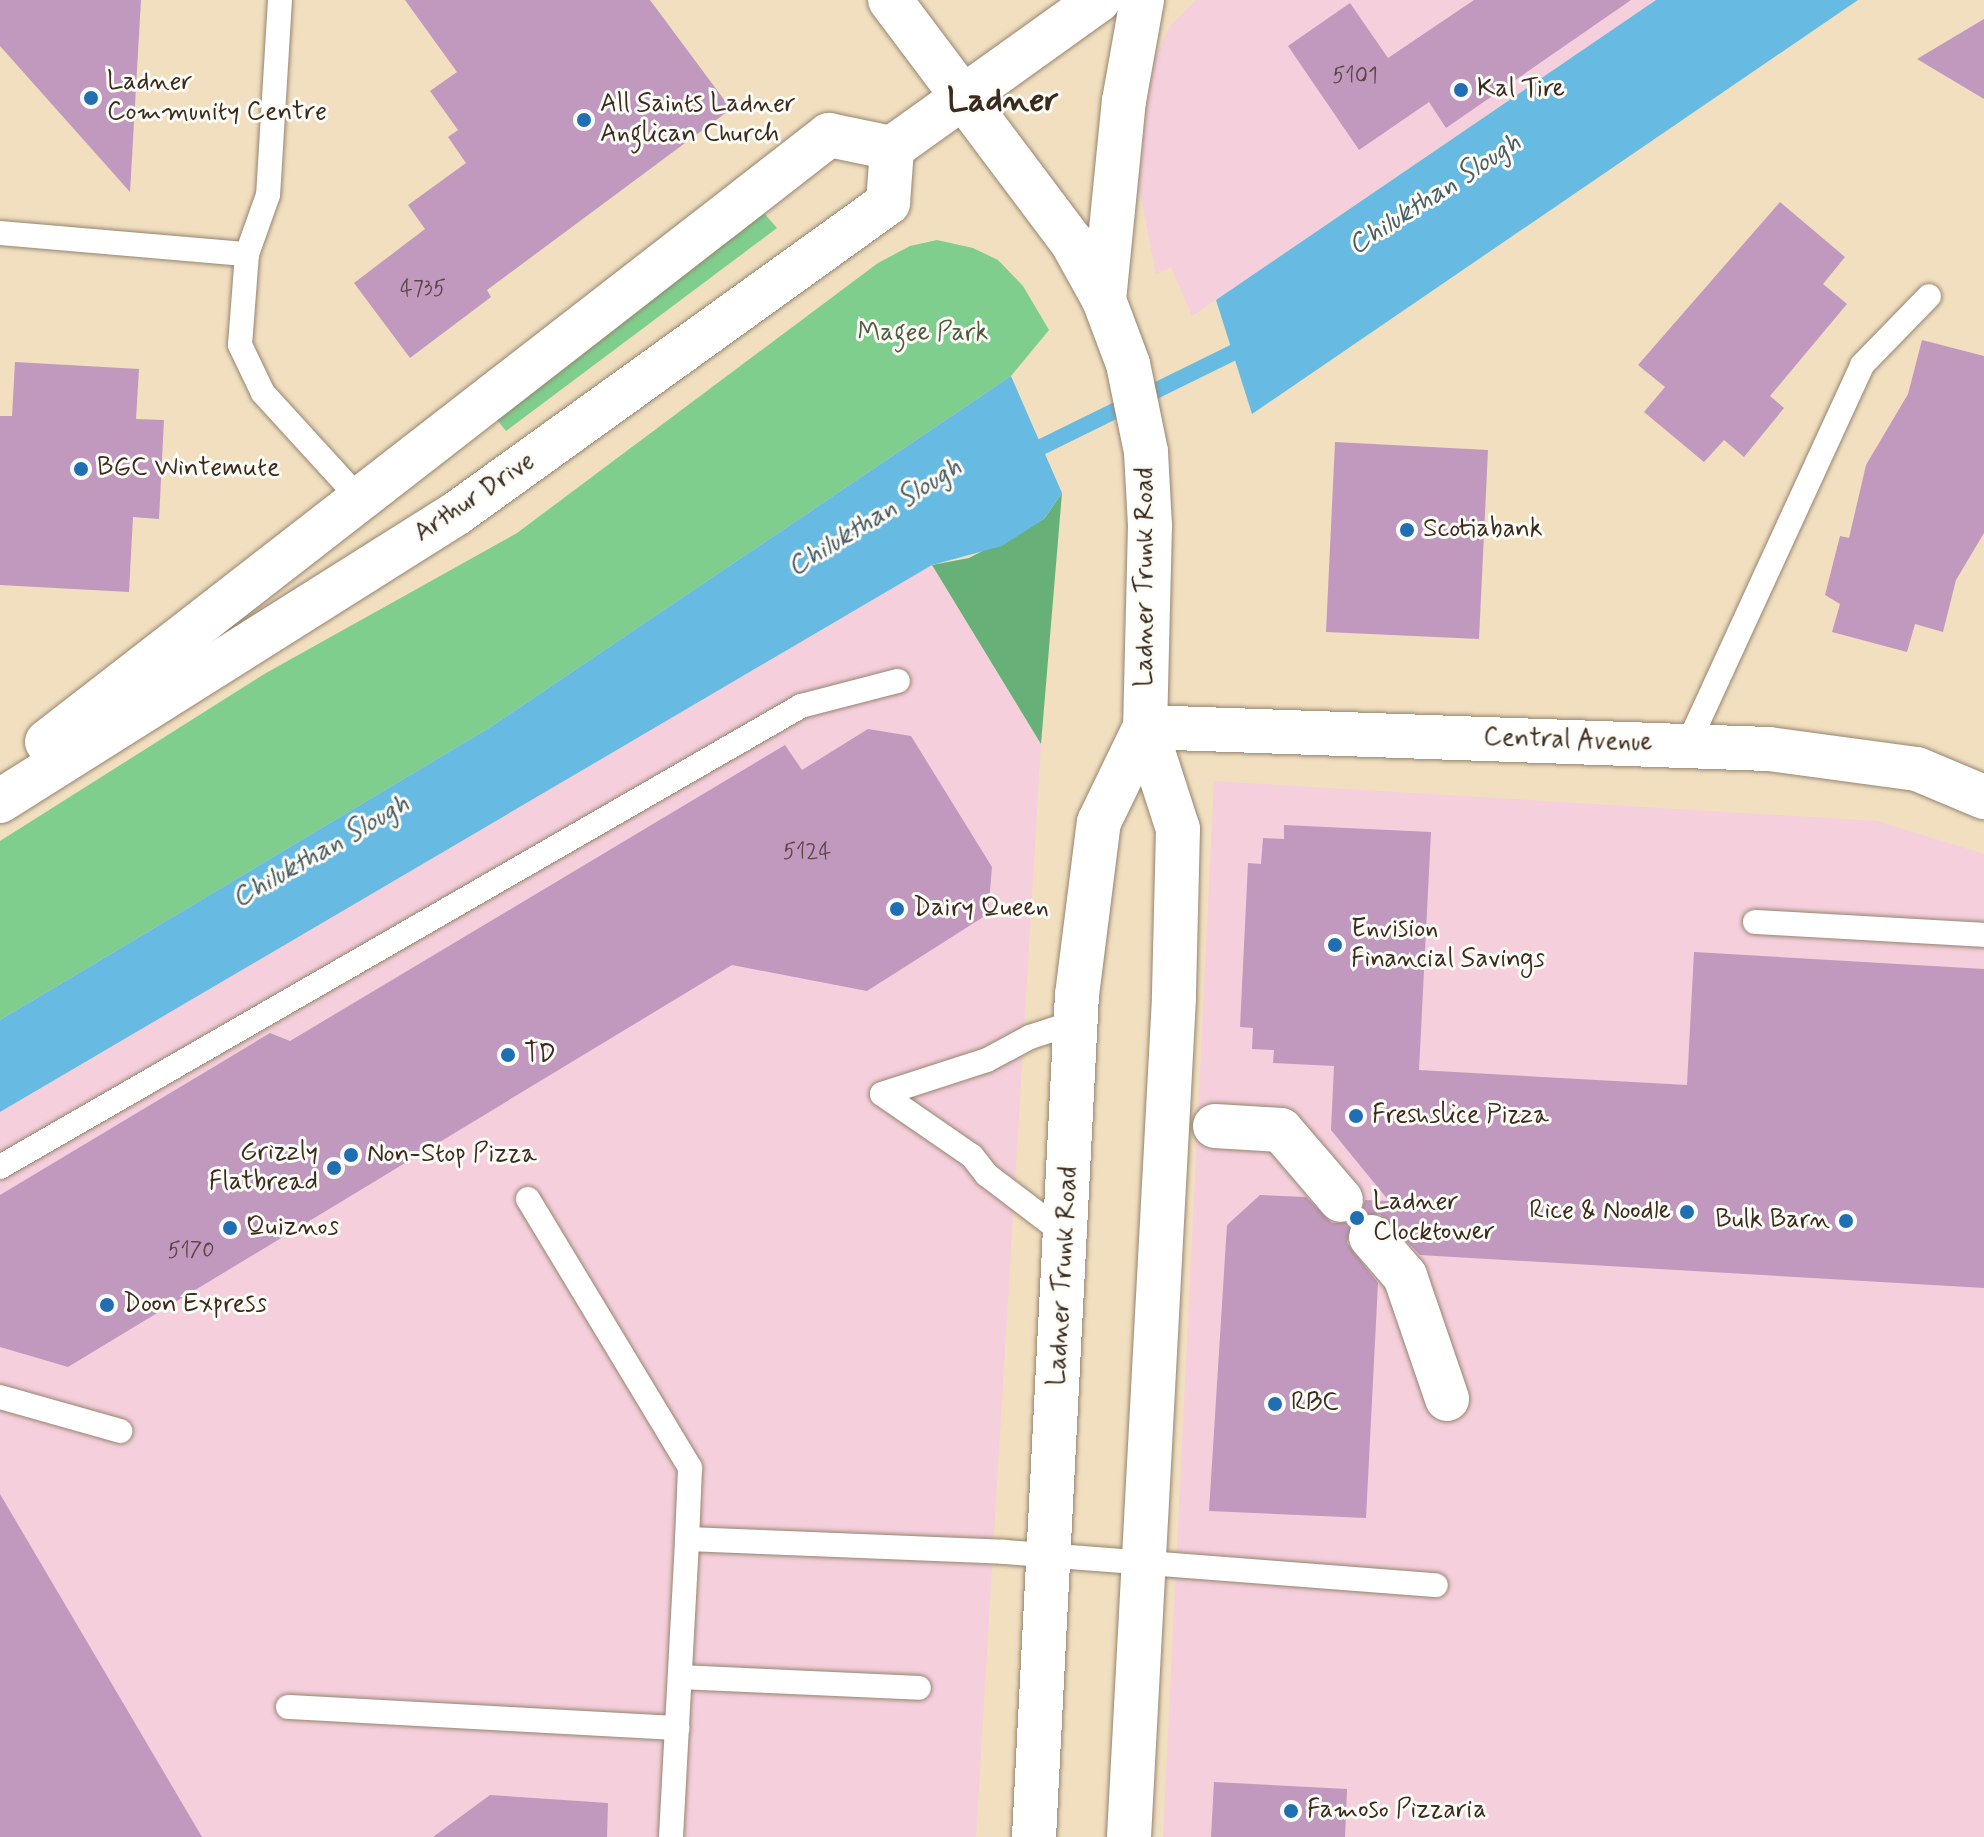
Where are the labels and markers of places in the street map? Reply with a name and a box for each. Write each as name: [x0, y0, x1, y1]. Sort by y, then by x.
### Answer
place label: Ladner Community Centre: [107, 67, 327, 128]
place label: Kal Tire: [1477, 74, 1562, 106]
marker: Kal Tire: [1452, 81, 1470, 99]
marker: Ladner Community Centre: [82, 89, 100, 107]
place label: All Saints Ladner Anglican Church: [600, 89, 801, 150]
marker: All Saints Ladner Anglican Church: [575, 111, 593, 129]
place label: BGC Wintemute: [97, 453, 280, 485]
marker: BGC Wintemute: [72, 460, 90, 478]
place label: Scotiabank: [1423, 514, 1543, 546]
marker: Scotiabank: [1398, 521, 1416, 539]
place label: Dairy Queen: [913, 893, 1049, 925]
marker: Dairy Queen: [888, 900, 906, 918]
place label: Envision Financial Savings: [1351, 914, 1551, 976]
marker: Envision Financial Savings: [1326, 936, 1344, 954]
place label: TD: [524, 1039, 556, 1071]
marker: TD: [499, 1046, 517, 1064]
place label: Freshslice Pizza: [1372, 1100, 1547, 1132]
marker: Freshslice Pizza: [1347, 1107, 1365, 1125]
place label: Grizzly Flatbread: [209, 1137, 318, 1198]
place label: Non-Stop Pizza: [367, 1139, 533, 1171]
marker: Non-Stop Pizza: [342, 1146, 360, 1164]
marker: Grizzly Flatbread: [325, 1159, 343, 1177]
place label: Ladner Clocktower: [1373, 1187, 1495, 1248]
place label: Rice & Noodle: [1529, 1196, 1671, 1228]
marker: Rice & Noodle: [1678, 1203, 1696, 1221]
place label: Bulk Barn: [1715, 1205, 1830, 1237]
marker: Ladner Clocktower: [1348, 1209, 1366, 1227]
place label: Quiznos: [246, 1212, 339, 1244]
marker: Bulk Barn: [1837, 1212, 1855, 1230]
marker: Quiznos: [221, 1219, 239, 1237]
place label: Doon Express: [123, 1289, 272, 1321]
marker: Doon Express: [98, 1296, 116, 1314]
place label: RBC: [1291, 1388, 1339, 1420]
marker: RBC: [1266, 1395, 1284, 1413]
place label: Famoso Pizzaria: [1307, 1795, 1487, 1827]
marker: Famoso Pizzaria: [1282, 1802, 1300, 1820]

